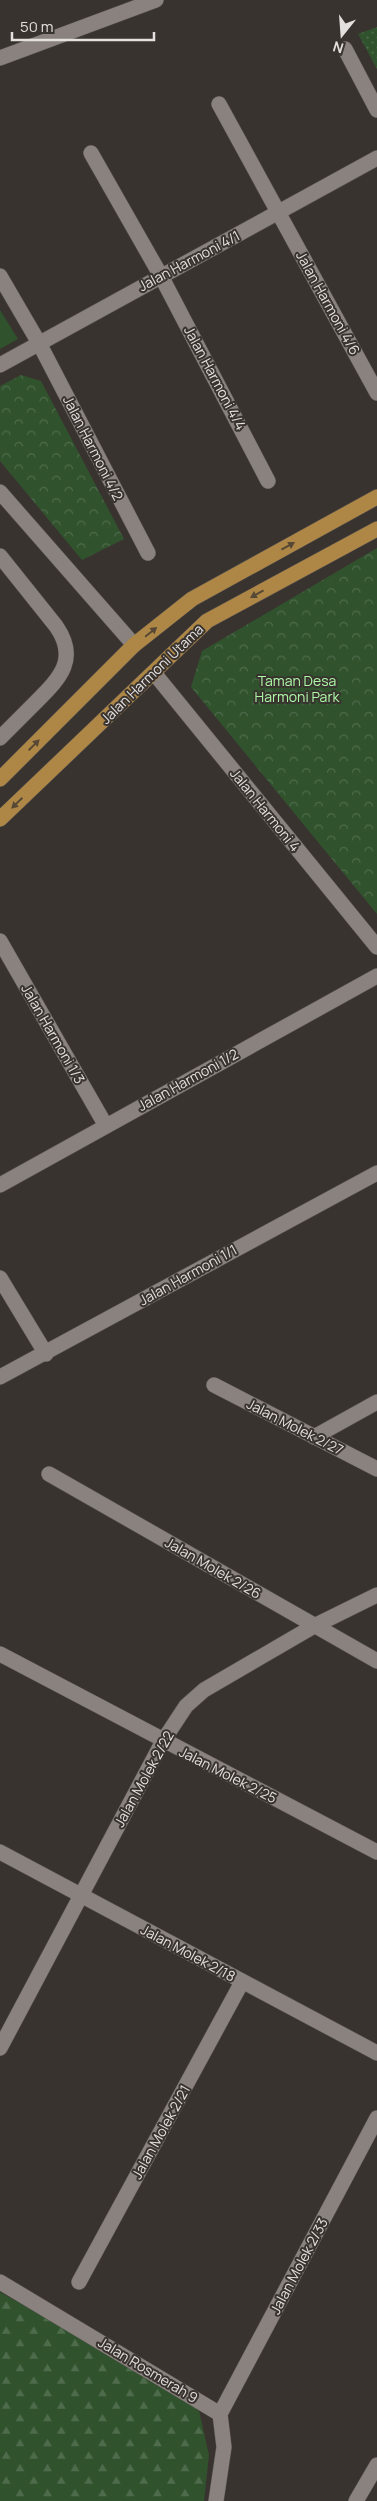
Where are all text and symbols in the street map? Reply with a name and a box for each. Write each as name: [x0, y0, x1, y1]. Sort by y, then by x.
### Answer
scale bar: [12, 10, 155, 42]
north arrow: [317, 10, 367, 60]
text: 50 m: [20, 16, 54, 37]
text: N: [330, 37, 346, 58]
street label: Jalan Harmoni 4/1: [135, 226, 243, 295]
street label: Jalan Harmoni 4/6: [292, 248, 365, 358]
street label: Jalan Harmoni 4/4: [180, 322, 251, 433]
street label: Jalan Harmoni 4/2: [59, 392, 128, 503]
one-way arrow: [282, 541, 295, 550]
one-way arrow: [250, 590, 265, 598]
street label: Jalan Harmoni Utama: [96, 620, 207, 728]
one-way arrow: [144, 626, 157, 637]
park label: Taman Desa Harmoni Park: [255, 671, 340, 706]
one-way arrow: [28, 739, 40, 751]
street label: Jalan Harmoni 4: [226, 764, 305, 855]
one-way arrow: [11, 797, 23, 809]
street label: Jalan Harmoni 1/3: [17, 981, 90, 1087]
street label: Jalan Harmoni 1/2: [134, 1044, 241, 1115]
street label: Jalan Harmoni 1/1: [135, 1240, 240, 1309]
street label: Jalan Molek 2/27: [244, 1394, 347, 1459]
street label: Jalan Molek 2/26: [162, 1532, 265, 1603]
street label: Jalan Molek 2/22: [109, 1727, 178, 1830]
street label: Jalan Molek 2/25: [176, 1742, 280, 1807]
street label: Jalan Molek 2/18: [138, 1920, 239, 1986]
street label: Jalan Molek 2/21: [127, 2081, 194, 2182]
street label: Jalan Molek 2/33: [265, 2214, 332, 2317]
street label: Jalan Rosmerah 9: [95, 2332, 202, 2407]

